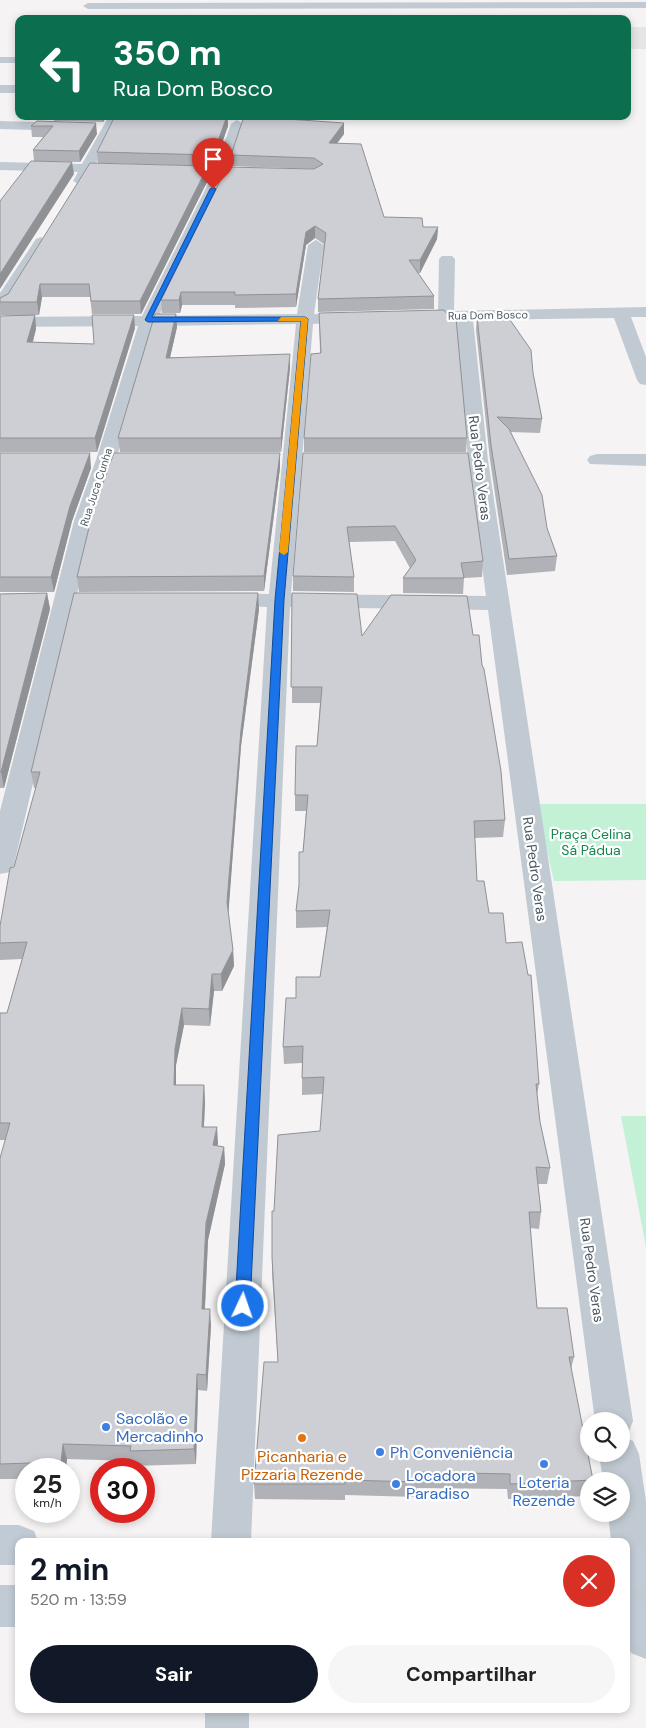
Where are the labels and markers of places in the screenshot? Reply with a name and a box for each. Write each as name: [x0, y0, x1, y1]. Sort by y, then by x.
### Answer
pin: [192, 138, 234, 189]
place label: Sacolão e Mercadinho: [116, 1408, 204, 1447]
marker: Sacolão e Mercadinho: [100, 1421, 112, 1433]
marker: Picanharia e Pizzaria Rezende: [296, 1432, 308, 1444]
place label: Ph Conveniência: [390, 1442, 513, 1463]
place label: Picanharia e Pizzaria Rezende: [241, 1446, 363, 1485]
marker: Ph Conveniência: [374, 1446, 386, 1458]
marker: Loteria Rezende: [538, 1458, 550, 1470]
place label: Locadora Paradiso: [406, 1465, 476, 1504]
place label: Loteria Rezende: [513, 1472, 575, 1511]
marker: Locadora Paradiso: [390, 1478, 402, 1490]

